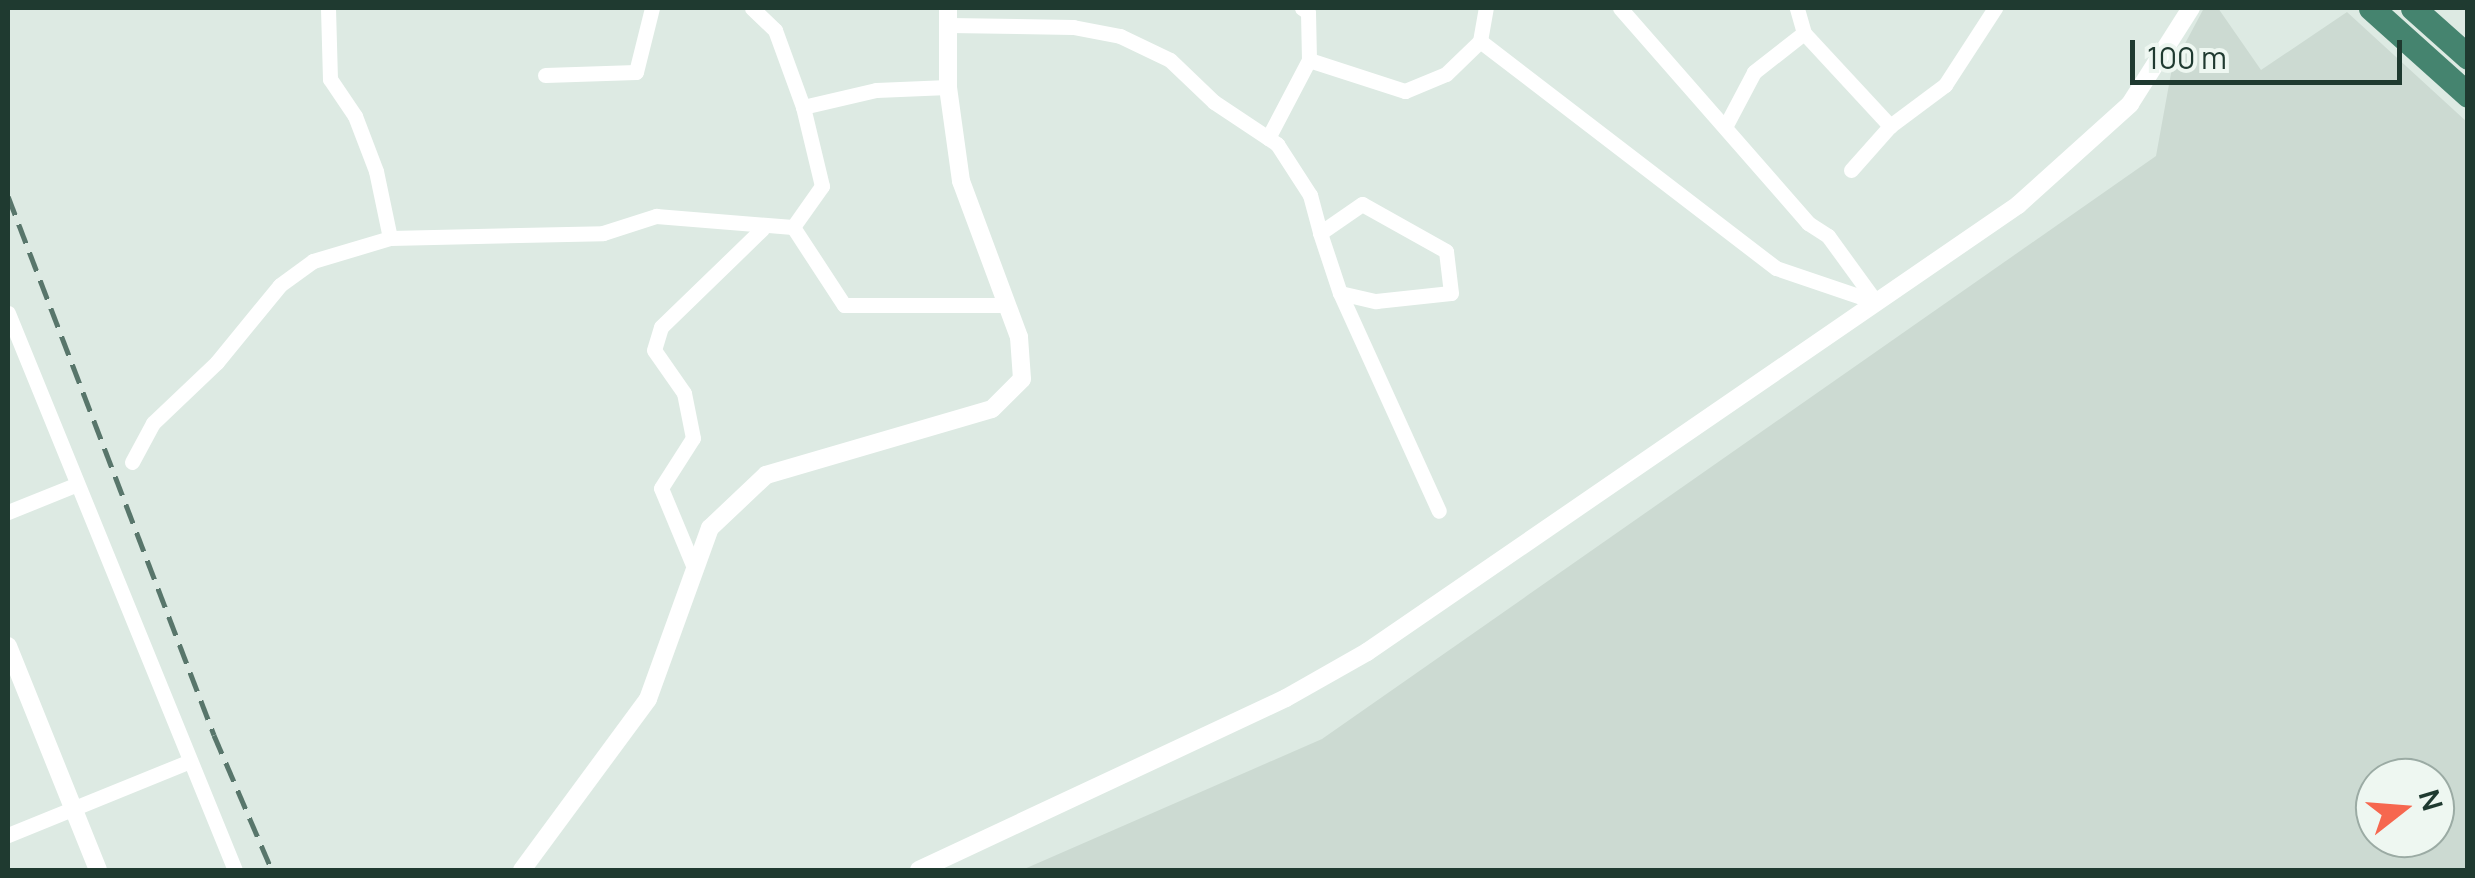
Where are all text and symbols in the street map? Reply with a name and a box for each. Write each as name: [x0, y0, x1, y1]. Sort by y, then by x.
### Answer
scale bar: [2135, 20, 2408, 82]
text: 100 m: [2147, 37, 2227, 78]
north arrow: [2355, 758, 2455, 858]
text: N: [2411, 785, 2453, 815]

